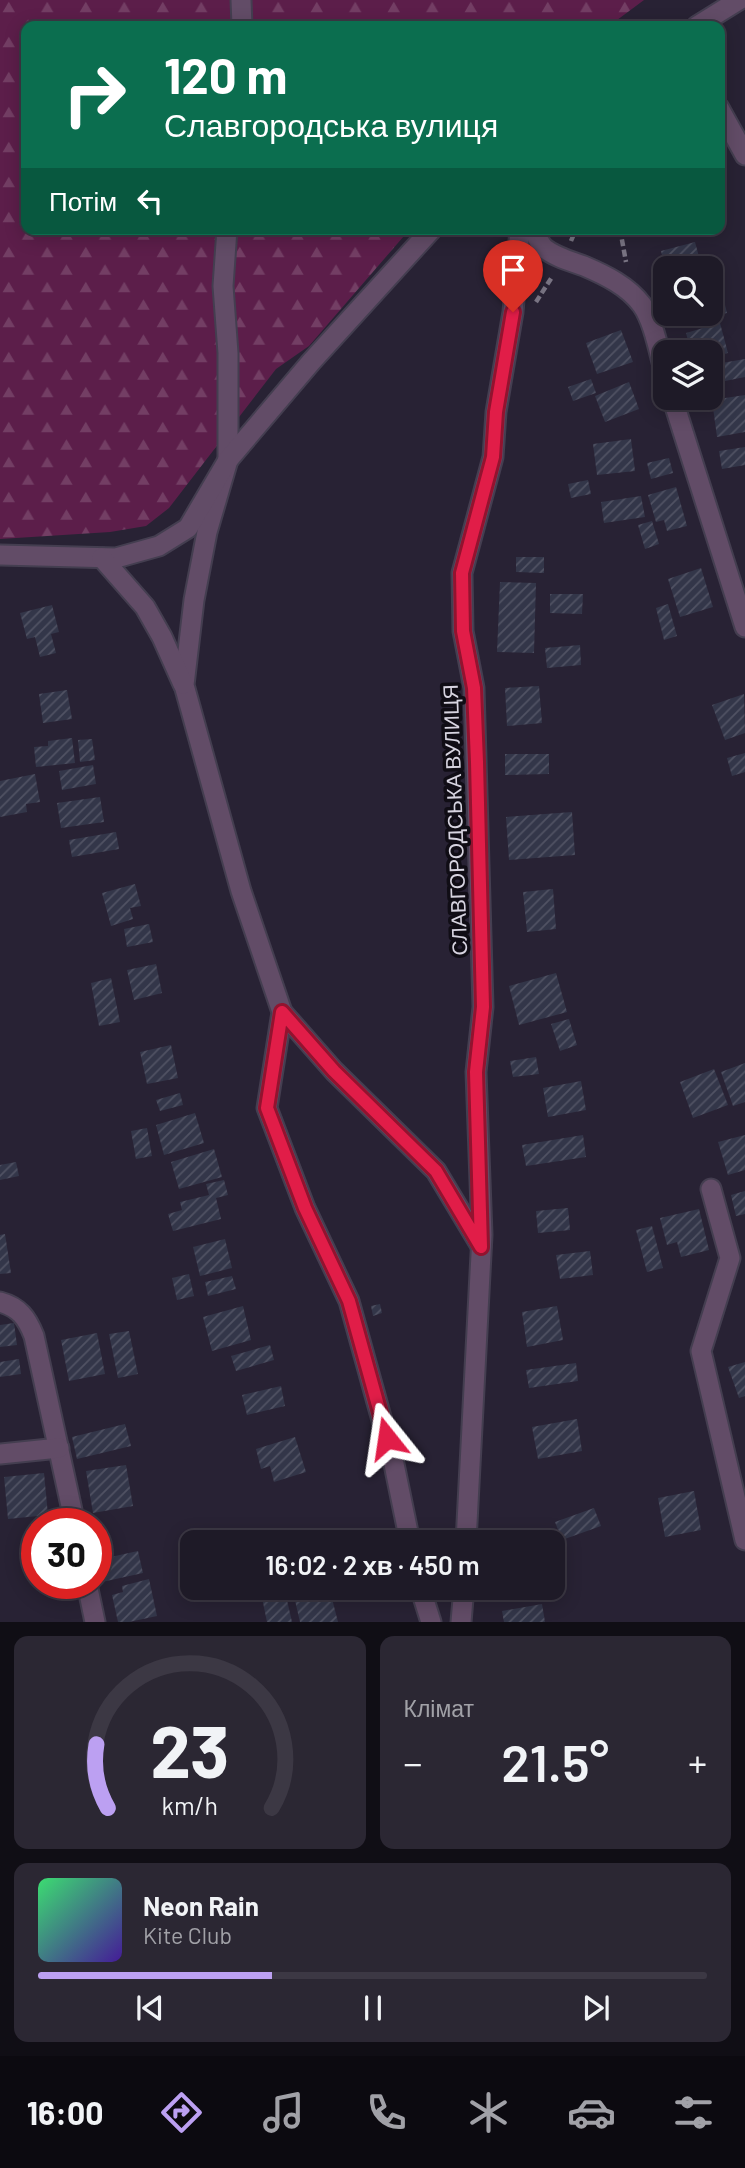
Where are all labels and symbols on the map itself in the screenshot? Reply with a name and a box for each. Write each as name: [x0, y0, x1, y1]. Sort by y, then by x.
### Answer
pin: [483, 240, 543, 312]
street label: СЛАВГОРОДСЬКА ВУЛИЦЯ: [437, 684, 471, 956]
position arrow: [350, 1401, 424, 1475]
speed limit sign: 30: [21, 1508, 112, 1599]

